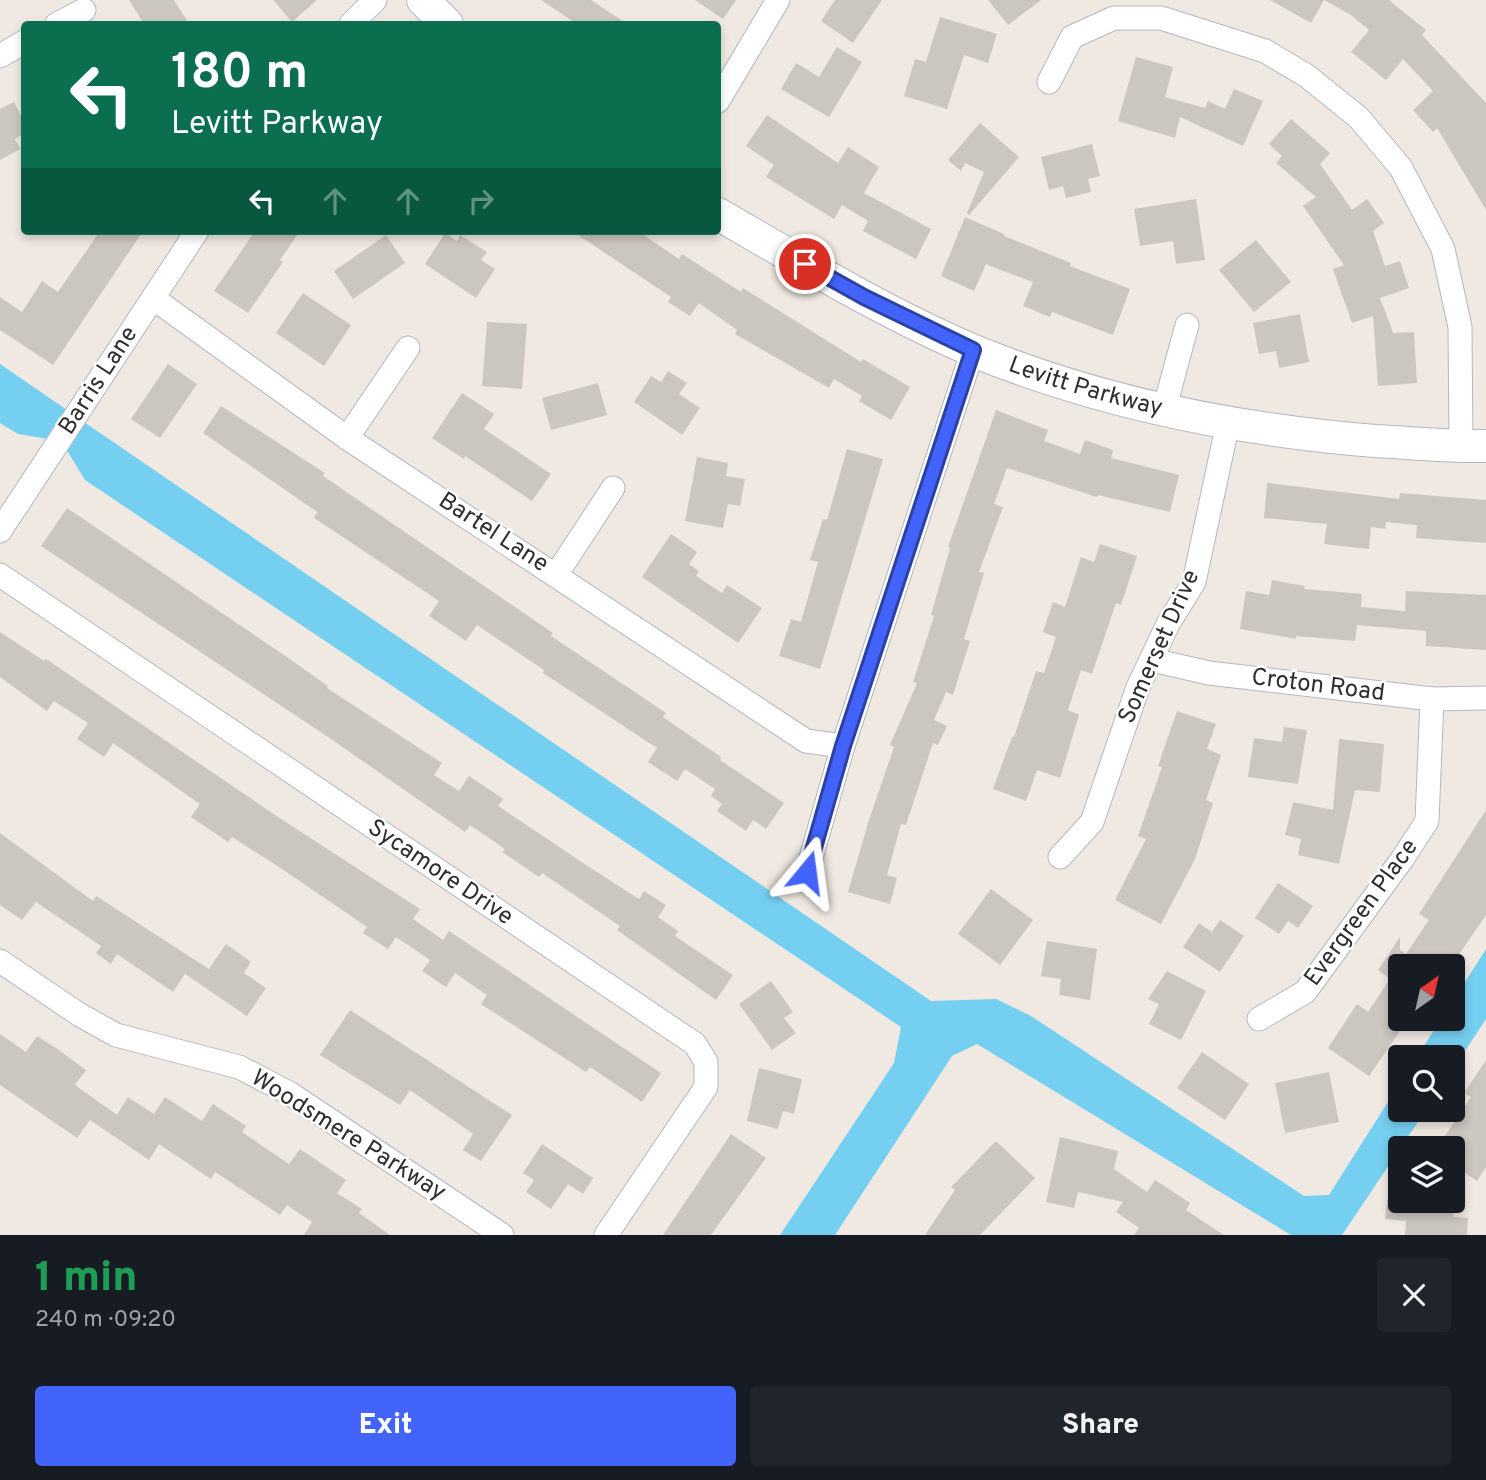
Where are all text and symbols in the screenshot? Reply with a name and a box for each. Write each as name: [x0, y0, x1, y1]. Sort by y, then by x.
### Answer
text: 180 m: [171, 44, 308, 106]
icon: left: [56, 49, 147, 140]
text: Levitt Parkway: [171, 105, 383, 145]
icon: left: [243, 182, 281, 220]
icon: ahead: [316, 182, 354, 220]
icon: ahead: [389, 182, 427, 220]
icon: right: [462, 182, 500, 220]
pin: [775, 234, 835, 294]
icon: arrive: [786, 245, 824, 283]
street label: Barris Lane: [53, 321, 145, 441]
street label: Levitt Parkway: [1004, 351, 1165, 424]
street label: Bartel Lane: [432, 486, 554, 580]
street label: Somerset Drive: [1113, 565, 1207, 729]
street label: Croton Road: [1250, 663, 1386, 709]
street label: Sycamore Drive: [361, 813, 519, 933]
street label: Evergreen Place: [1299, 834, 1425, 992]
position arrow: [770, 835, 844, 909]
north arrow: [1388, 954, 1465, 1031]
map controls: [1388, 954, 1465, 1213]
button: search: [1388, 1045, 1465, 1122]
street label: Woodsmere Parkway: [245, 1064, 451, 1208]
button: layers: [1388, 1136, 1465, 1213]
text: 1 min: [35, 1253, 138, 1306]
button: close: [1377, 1258, 1451, 1332]
text: 240 m · 09:20: [35, 1306, 176, 1335]
button: Exit: [35, 1386, 736, 1466]
button: Share: [750, 1386, 1451, 1466]

